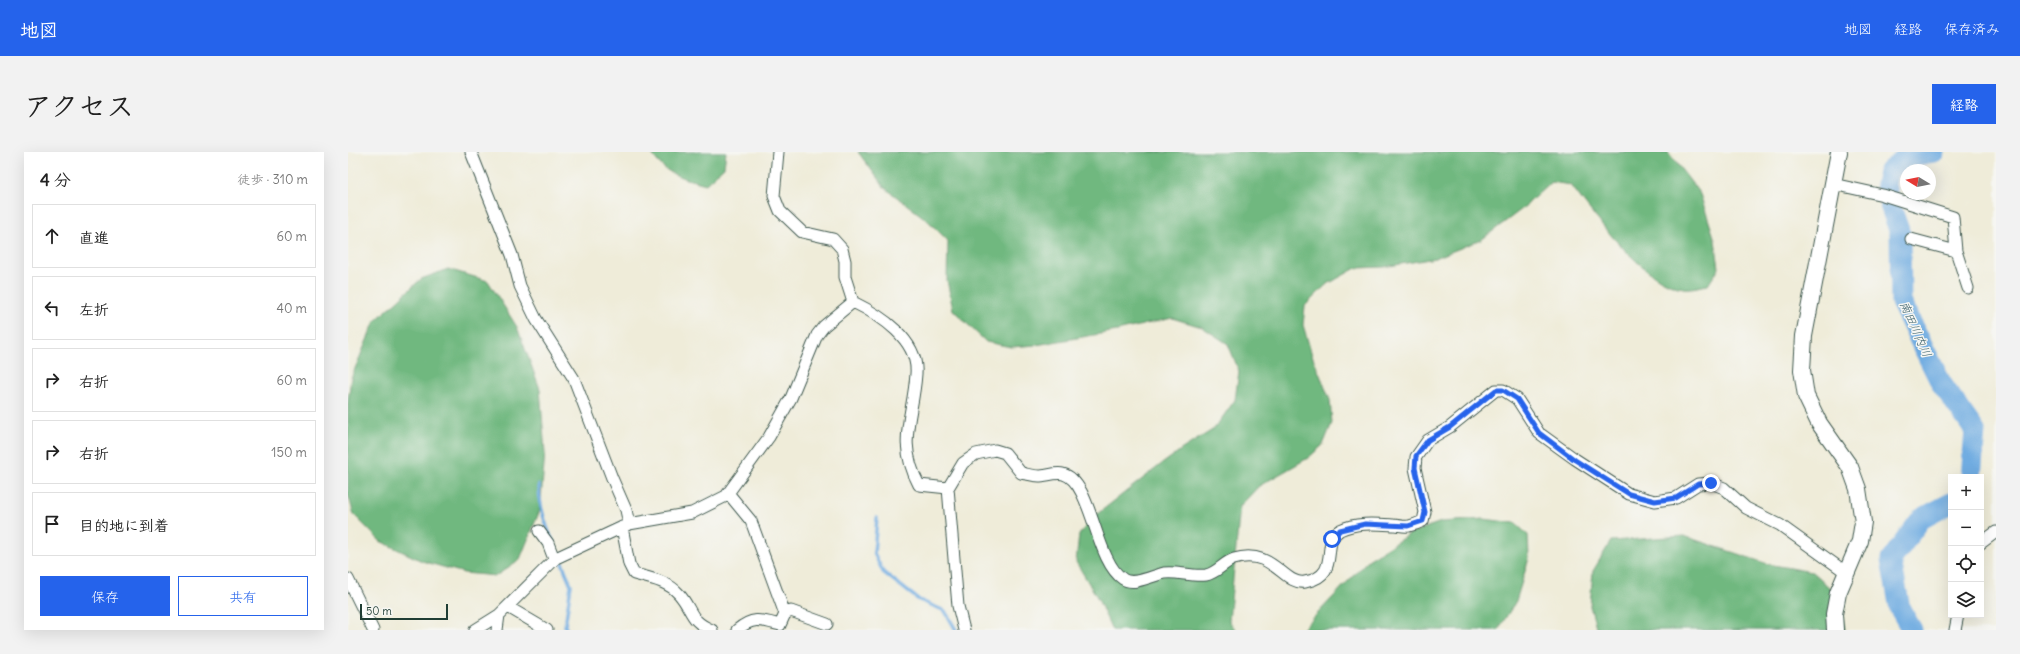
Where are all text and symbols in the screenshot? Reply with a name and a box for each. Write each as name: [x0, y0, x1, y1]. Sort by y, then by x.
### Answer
text: 地図: [20, 18, 58, 42]
text: 地図: [1844, 20, 1872, 38]
text: 経路: [1894, 20, 1922, 38]
text: 保存済み: [1944, 20, 2000, 38]
button: 経路: [1932, 84, 1996, 124]
text: アクセス: [24, 88, 134, 124]
north arrow: [1900, 164, 1936, 200]
text: 4 分: [40, 169, 71, 191]
text: 徒歩 · 310 m: [237, 171, 308, 188]
icon: ahead: [41, 225, 63, 247]
text: 直進: [79, 228, 109, 247]
text: 60 m: [276, 228, 307, 245]
icon: left: [41, 297, 63, 319]
water label: 南田川内川: [1897, 299, 1935, 359]
text: 左折: [79, 300, 109, 319]
text: 40 m: [276, 300, 307, 317]
icon: right: [41, 369, 63, 391]
text: 右折: [79, 372, 109, 391]
text: 60 m: [276, 372, 307, 389]
icon: right: [41, 441, 63, 463]
text: 右折: [79, 444, 109, 463]
text: 150 m: [271, 444, 307, 461]
route end: [1702, 474, 1720, 492]
map controls: [1948, 474, 1984, 618]
button: +: [1948, 474, 1984, 510]
button: −: [1948, 510, 1984, 546]
icon: arrive: [41, 513, 63, 535]
text: 目的地に到着: [79, 516, 169, 535]
route start: [1323, 530, 1341, 548]
button: locate: [1948, 546, 1984, 582]
button: 保存: [40, 576, 170, 616]
button: 共有: [178, 576, 308, 616]
button: layers: [1948, 582, 1984, 618]
scale bar: [360, 602, 448, 621]
text: 50 m: [366, 604, 392, 618]

